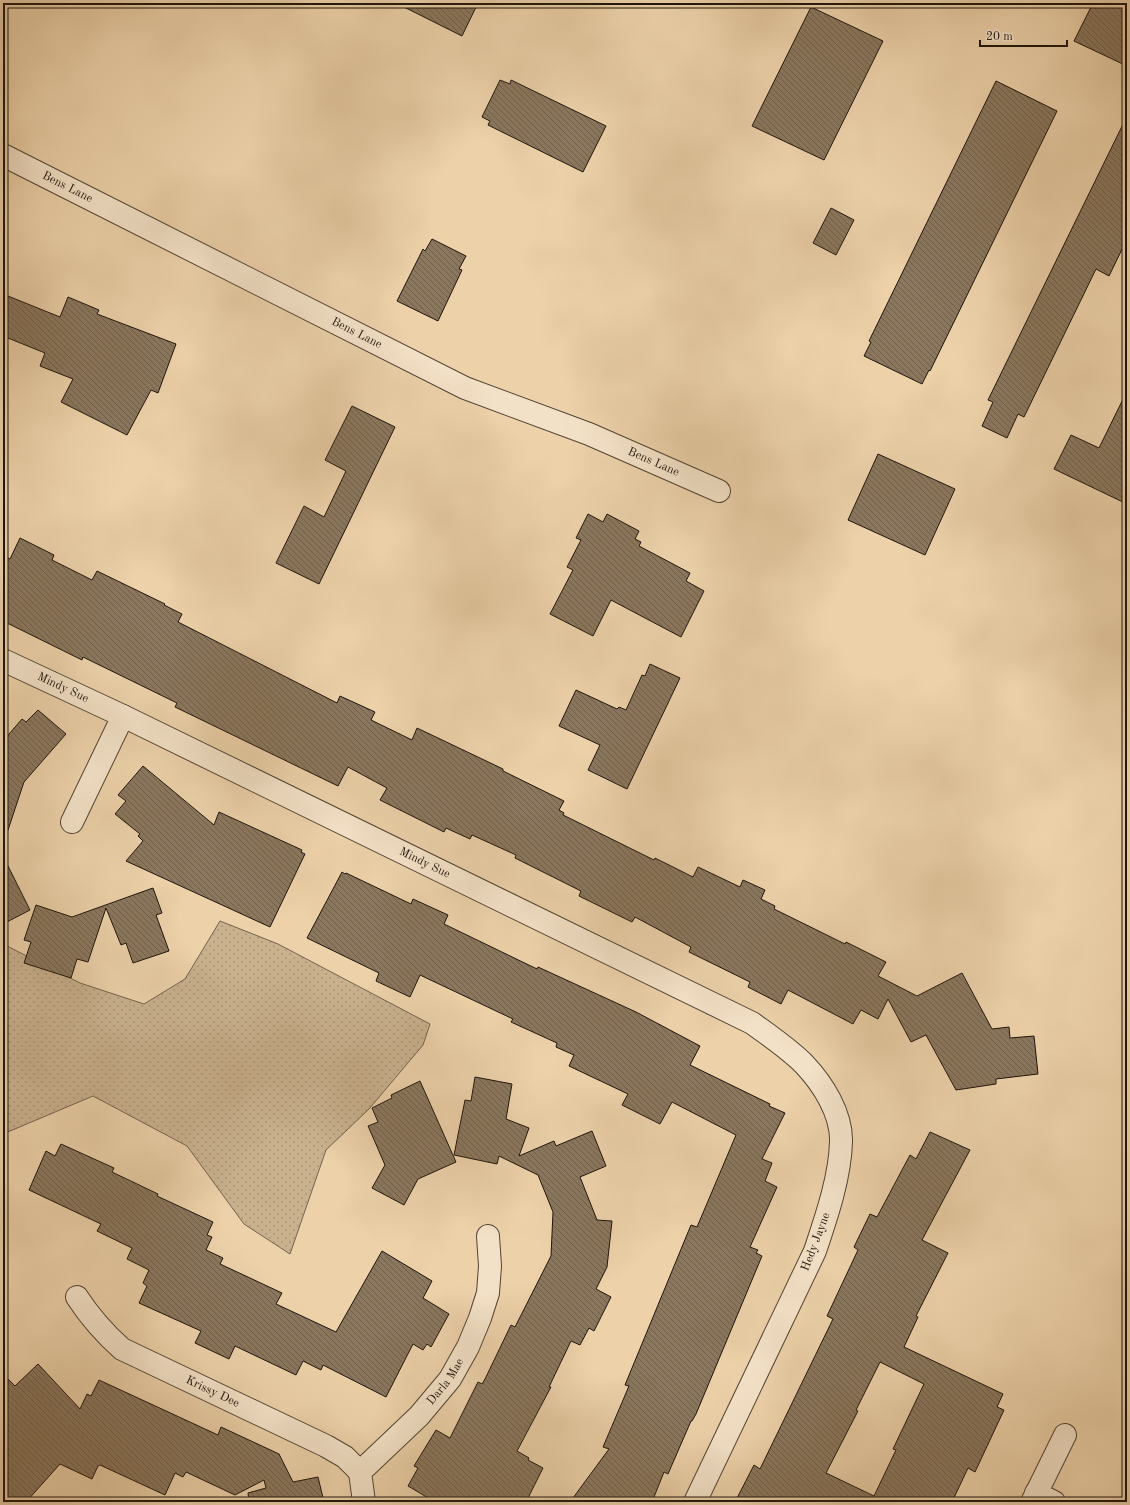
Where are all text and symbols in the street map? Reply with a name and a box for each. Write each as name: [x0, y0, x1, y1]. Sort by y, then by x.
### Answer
scale bar: [980, 22, 1067, 48]
text: 20 m: [986, 31, 1013, 43]
street label: Bens Lane: [40, 170, 95, 205]
street label: Bens Lane: [329, 316, 384, 351]
street label: Bens Lane: [626, 446, 681, 479]
street label: Mindy Sue: [35, 671, 91, 705]
street label: Mindy Sue: [397, 846, 452, 881]
street label: Hedy Jayne: [799, 1211, 833, 1273]
street label: Darla Mae: [425, 1356, 466, 1407]
street label: Krissy Dee: [184, 1374, 241, 1410]

